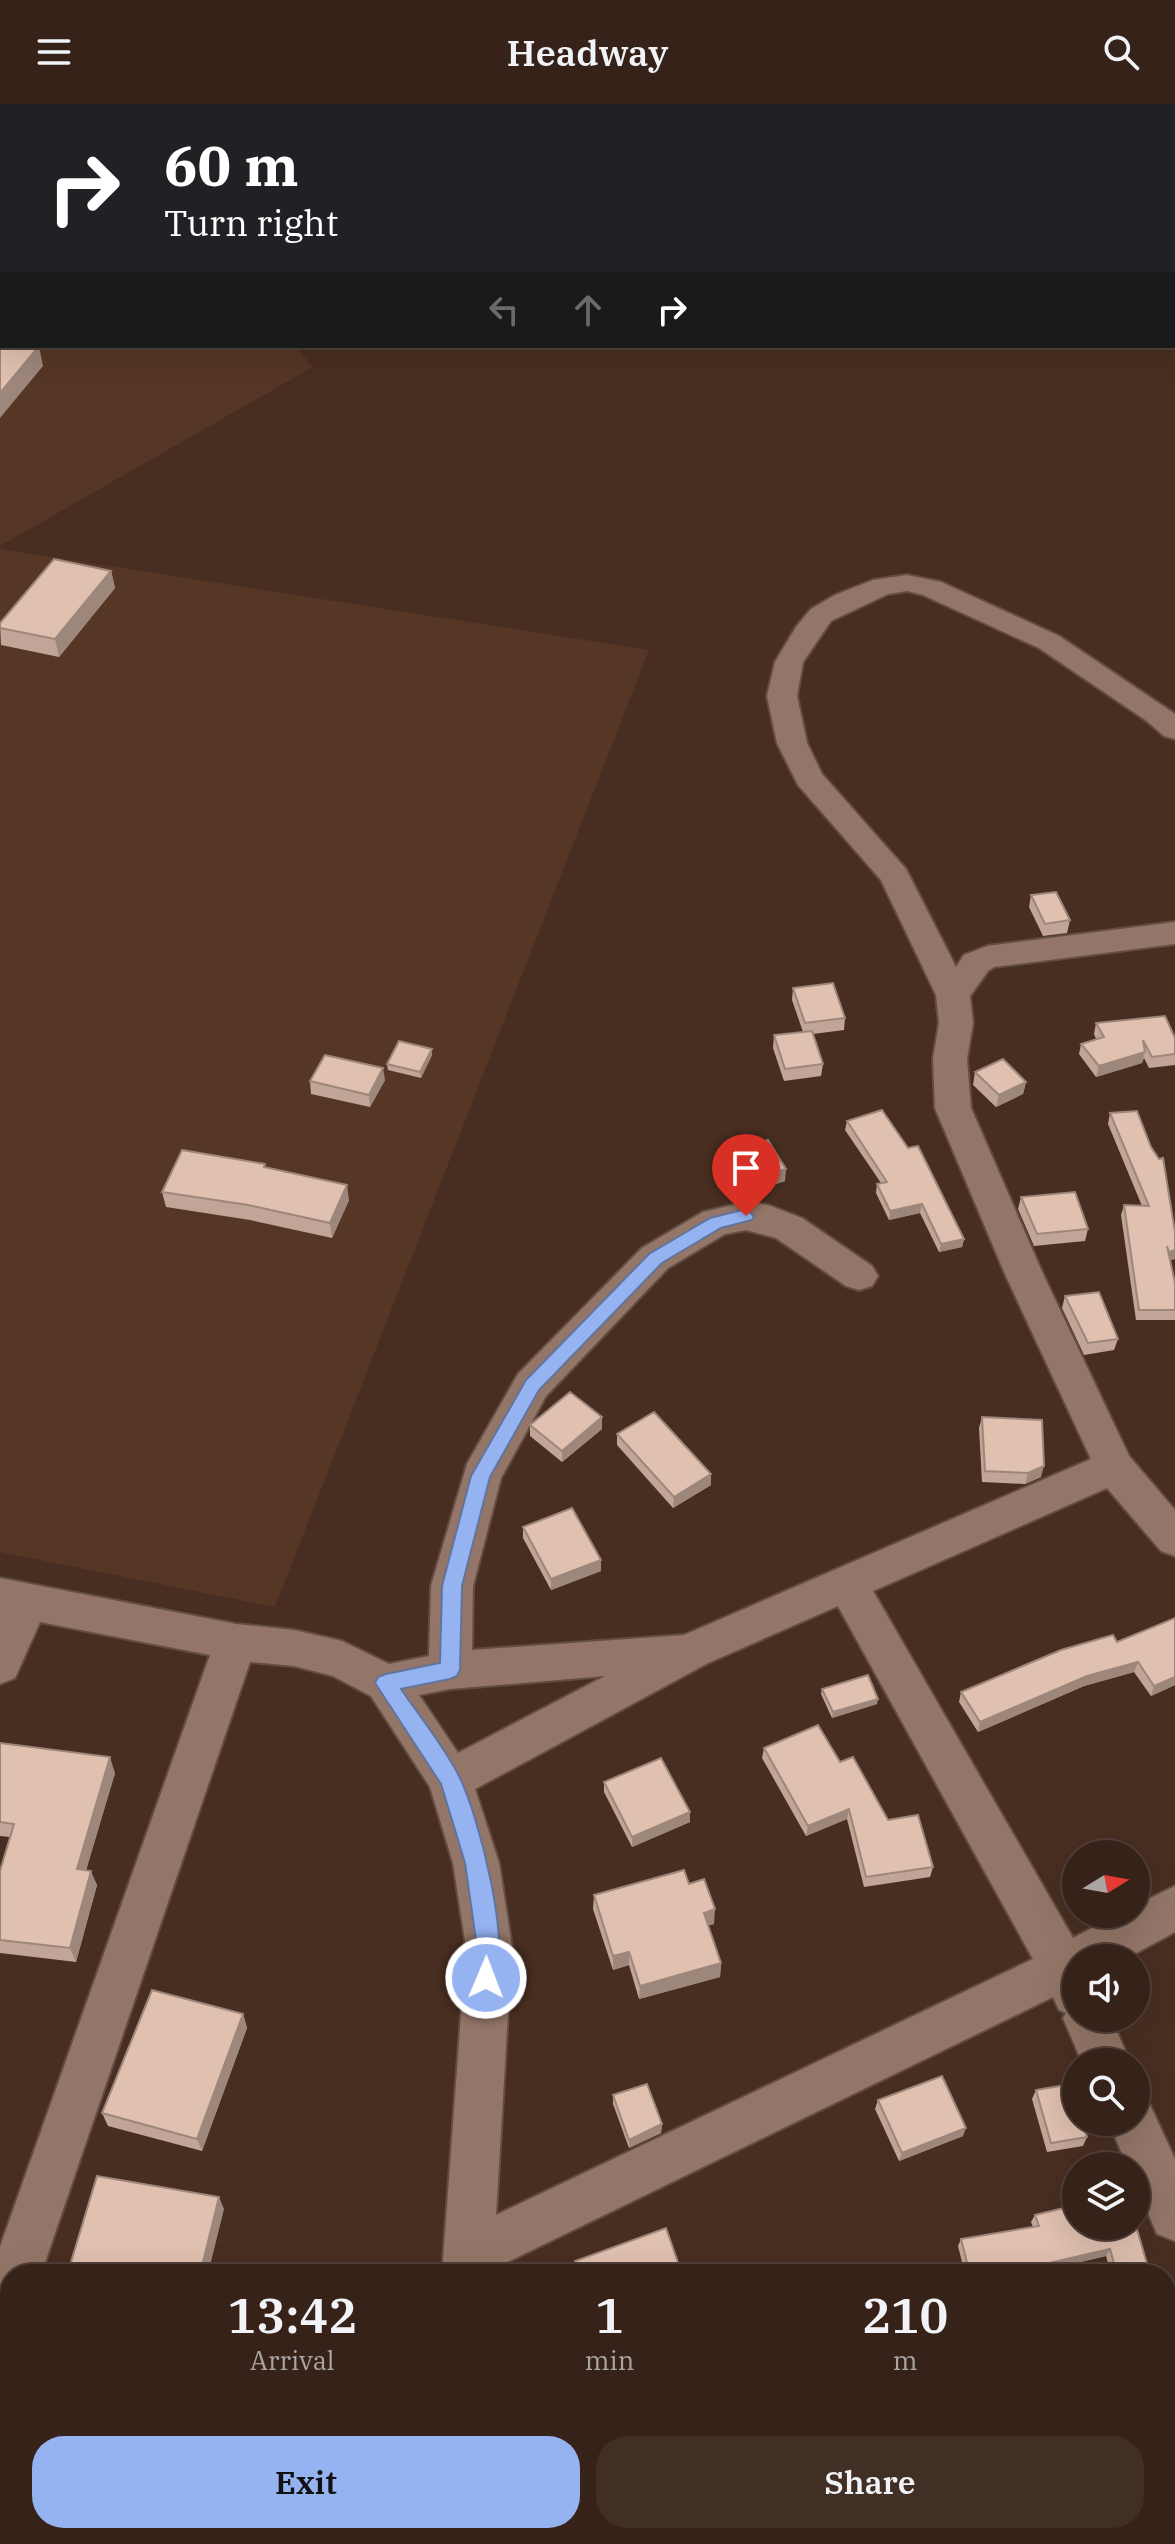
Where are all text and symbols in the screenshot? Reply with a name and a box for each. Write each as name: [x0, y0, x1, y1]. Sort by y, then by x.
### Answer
text: Headway: [507, 29, 668, 76]
icon: menu: [32, 30, 76, 74]
icon: search: [1099, 30, 1143, 74]
text: 60 m: [164, 129, 299, 201]
icon: right: [32, 136, 136, 240]
text: Turn right: [164, 199, 338, 246]
icon: left: [482, 288, 526, 332]
icon: ahead: [566, 288, 610, 332]
icon: right: [650, 288, 694, 332]
pin: [712, 1134, 780, 1216]
icon: arrive: [724, 1146, 768, 1190]
north arrow: [1062, 1840, 1150, 1928]
map controls: [1062, 1840, 1150, 2240]
position arrow: [444, 1936, 528, 2020]
button: sound: [1062, 1944, 1150, 2032]
button: search: [1062, 2048, 1150, 2136]
button: layers: [1062, 2152, 1150, 2240]
text: 13:42: [228, 2284, 357, 2346]
text: 1: [595, 2284, 624, 2346]
text: 210: [862, 2284, 948, 2346]
text: Arrival: [250, 2343, 335, 2377]
text: min: [585, 2343, 634, 2377]
text: m: [893, 2343, 918, 2377]
button: Exit: [32, 2436, 580, 2528]
button: Share: [596, 2436, 1144, 2528]

